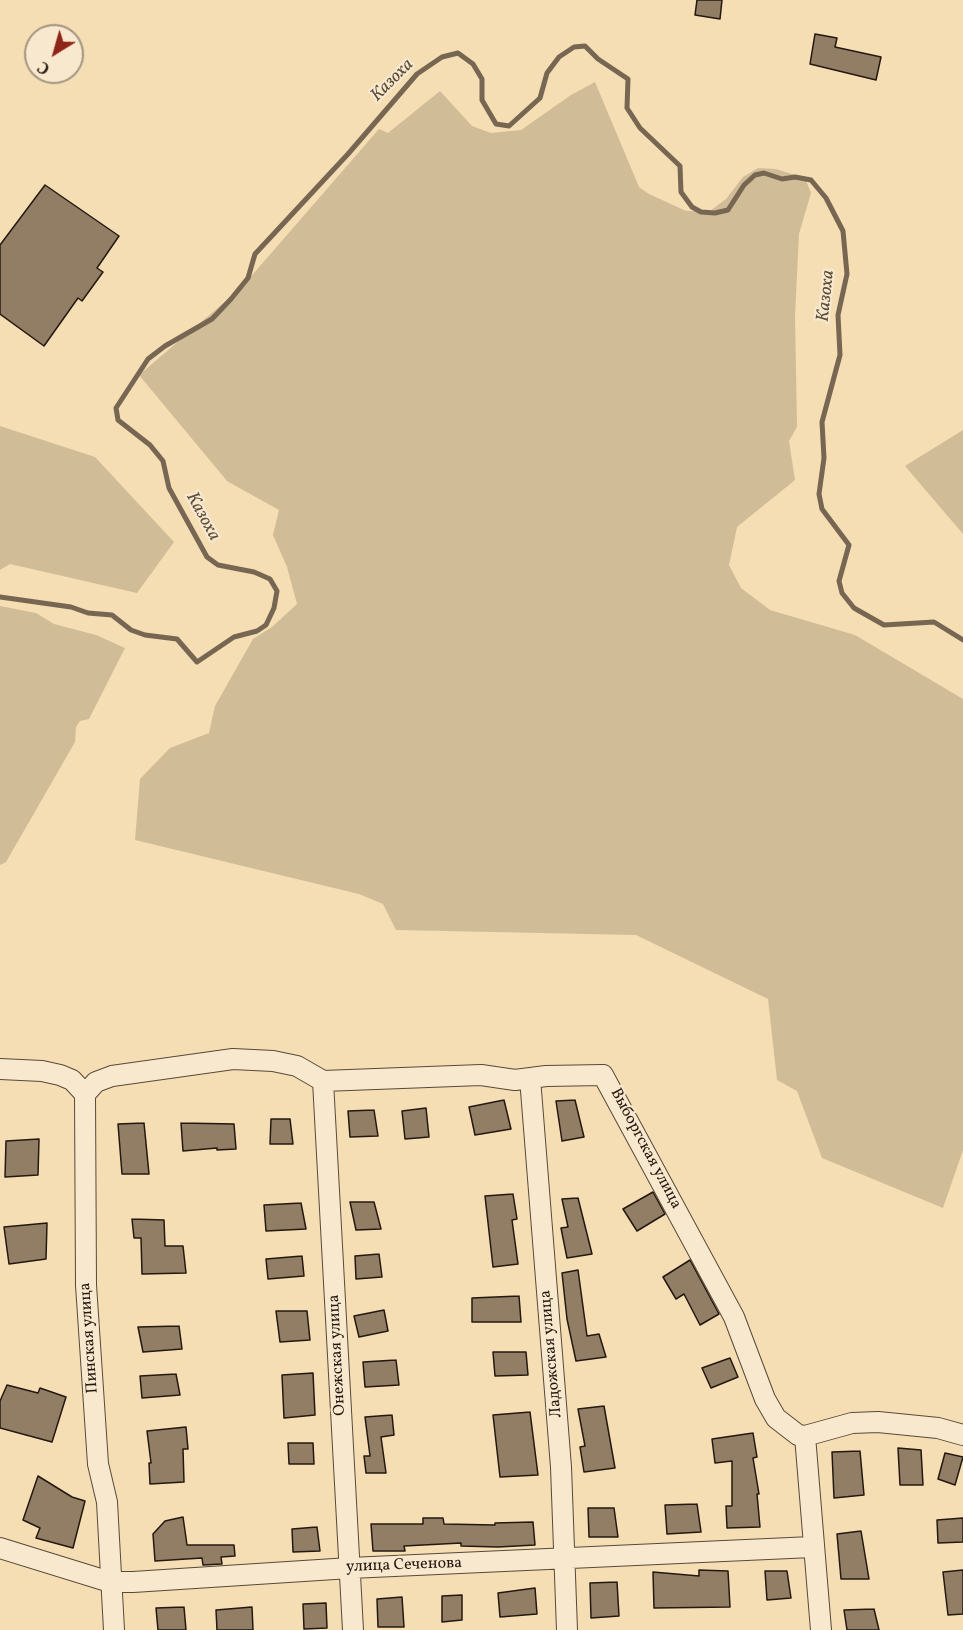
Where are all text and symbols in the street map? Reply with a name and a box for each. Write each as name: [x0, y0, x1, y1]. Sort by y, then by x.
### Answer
north arrow: [24, 24, 84, 84]
text: С: [34, 55, 55, 79]
water label: Казоха: [367, 55, 419, 107]
water label: Казоха: [814, 269, 840, 323]
water label: Казоха: [180, 489, 224, 545]
street label: Выборгская улица: [605, 1085, 685, 1213]
street label: Пинская улица: [77, 1282, 103, 1394]
street label: Ладожская улица: [537, 1289, 567, 1419]
street label: Онежская улица: [325, 1294, 351, 1416]
street label: улица Сеченова: [346, 1554, 462, 1578]

